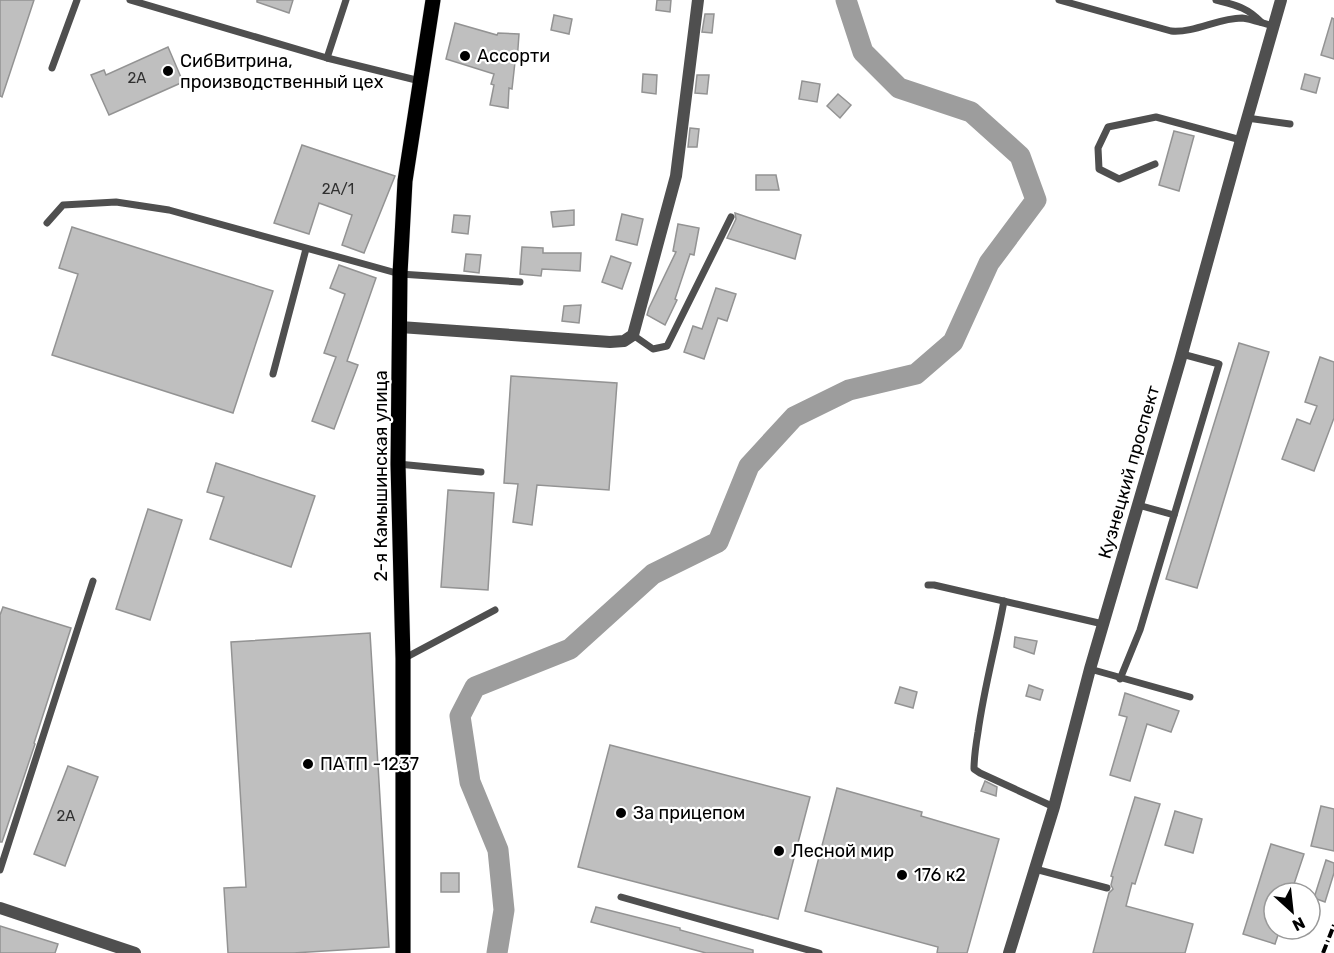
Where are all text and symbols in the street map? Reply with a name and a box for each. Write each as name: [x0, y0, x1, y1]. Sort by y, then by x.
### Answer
place label: Ассорти: [477, 45, 550, 67]
marker: Ассорти: [458, 49, 472, 63]
place label: СибВитрина, производственный цех: [180, 50, 384, 93]
marker: СибВитрина, производственный цех: [161, 64, 175, 78]
house number: 2А: [128, 69, 146, 87]
house number: 2А/1: [322, 180, 354, 198]
street label: 2-я Камышинская улица: [370, 370, 392, 582]
street label: Кузнецкий проспект: [1094, 383, 1164, 561]
place label: ПАТП -1237: [320, 753, 419, 775]
marker: ПАТП -1237: [301, 757, 315, 771]
place label: За прицепом: [633, 802, 745, 824]
marker: За прицепом: [614, 806, 628, 820]
house number: 2А: [57, 807, 75, 825]
place label: Лесной мир: [791, 840, 894, 862]
marker: Лесной мир: [772, 844, 786, 858]
place label: 176 к2: [914, 864, 966, 886]
marker: 176 к2: [895, 868, 909, 882]
north arrow: [1262, 881, 1322, 941]
text: N: [1289, 913, 1308, 935]

